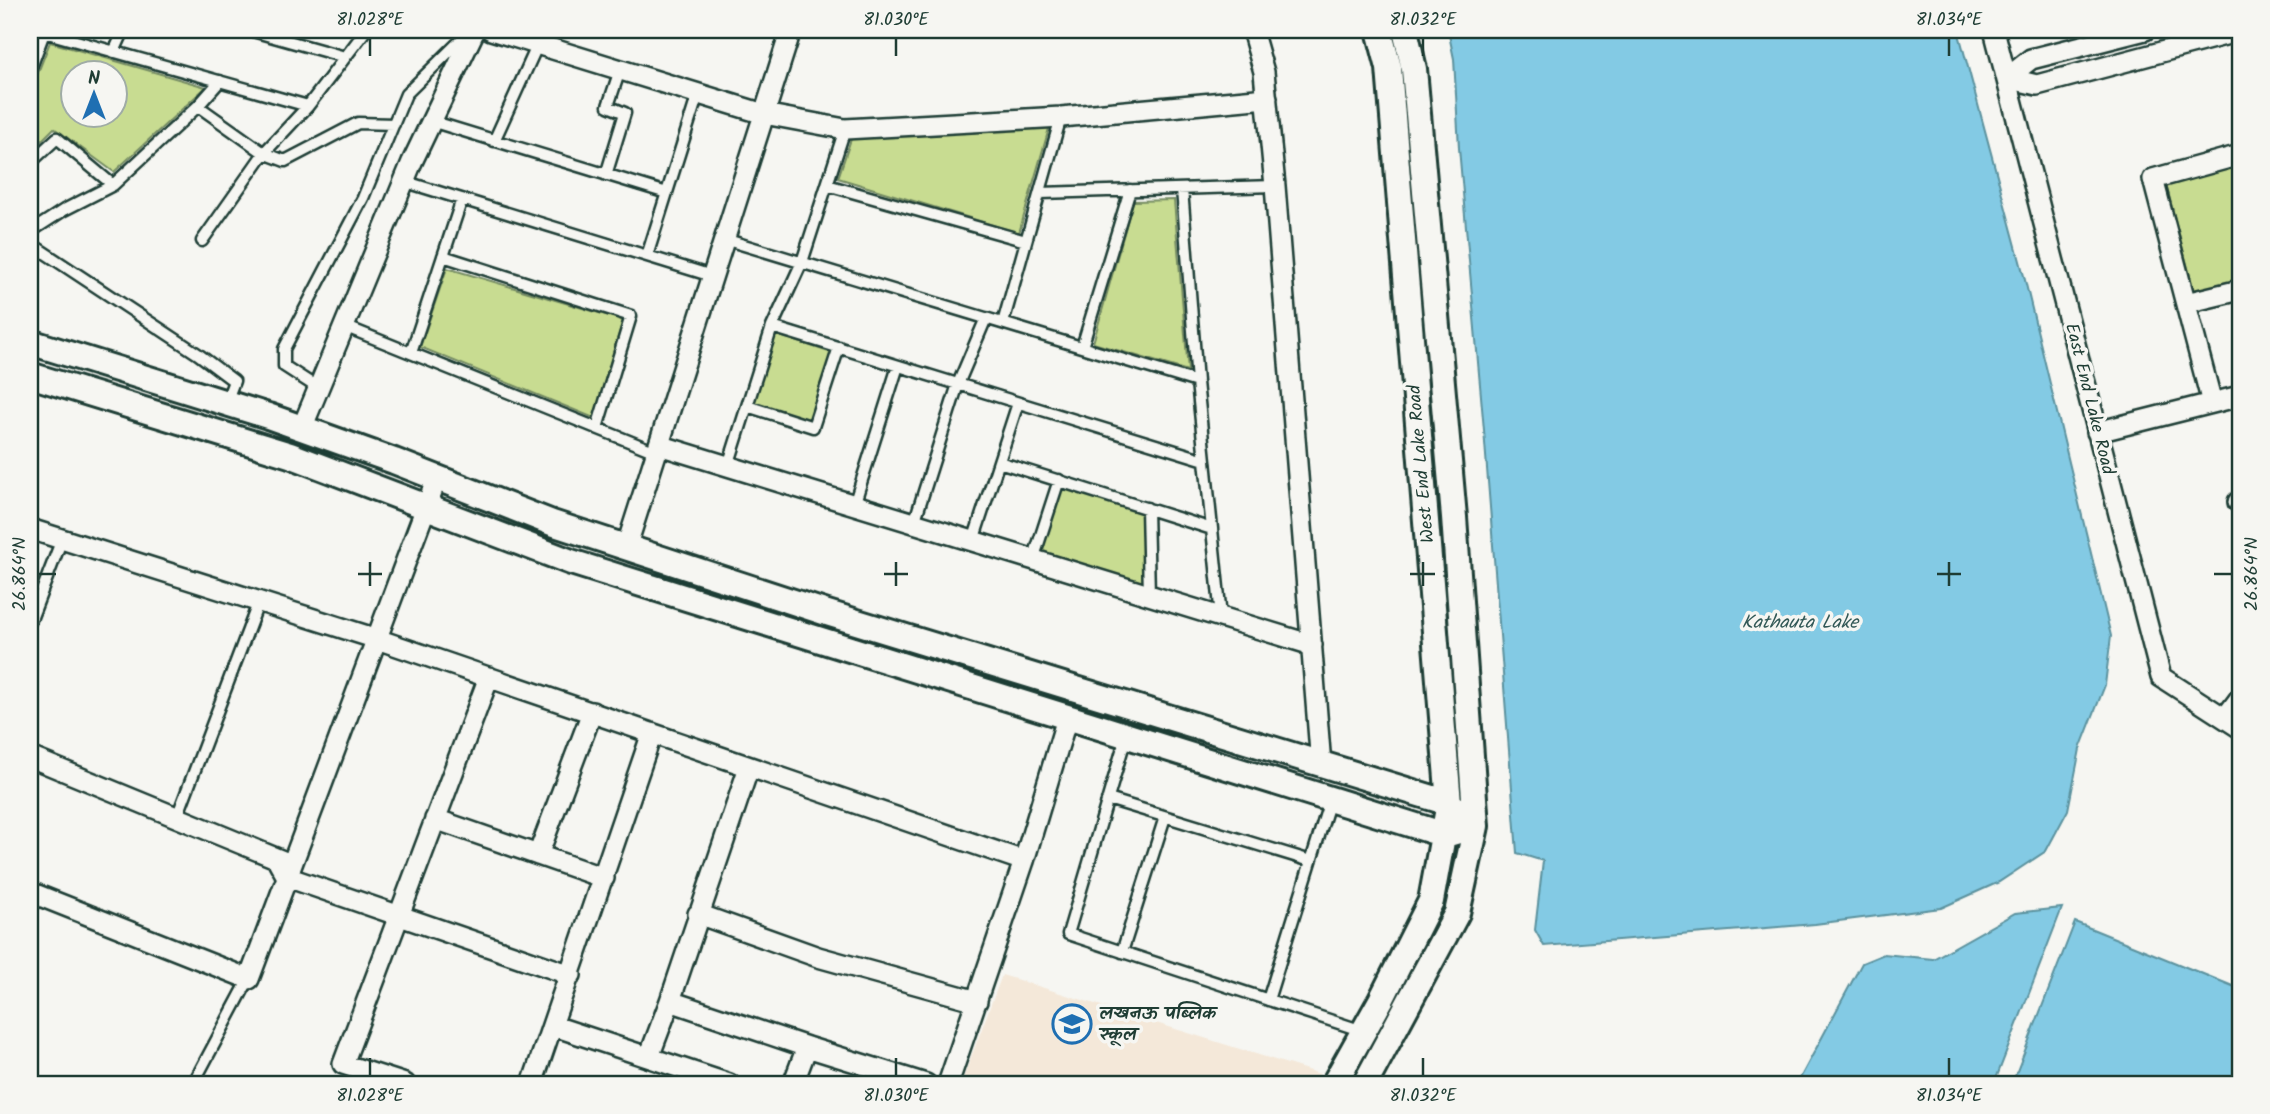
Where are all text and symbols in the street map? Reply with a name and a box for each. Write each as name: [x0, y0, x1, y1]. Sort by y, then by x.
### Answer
text: 81.028°E: [336, 6, 404, 35]
text: 81.030°E: [863, 6, 929, 35]
text: 81.032°E: [1389, 6, 1457, 35]
text: 81.034°E: [1916, 6, 1983, 35]
north arrow: [60, 60, 130, 130]
text: N: [88, 64, 100, 94]
street label: East End Lake Road: [2056, 320, 2122, 479]
street label: West End Lake Road: [1401, 383, 1443, 544]
text: 26.864°N: [6, 537, 35, 611]
text: 26.864°N: [2238, 537, 2267, 611]
water label: Kathauta Lake: [1742, 608, 1861, 638]
place label: लखनऊ पब्लिक स्कूल: [1098, 1000, 1219, 1050]
school or university icon: लखनऊ पब्लिक स्कूल: [1051, 1003, 1093, 1045]
text: 81.028°E: [336, 1082, 404, 1111]
text: 81.030°E: [863, 1082, 929, 1111]
text: 81.032°E: [1389, 1082, 1457, 1111]
text: 81.034°E: [1916, 1082, 1983, 1111]

